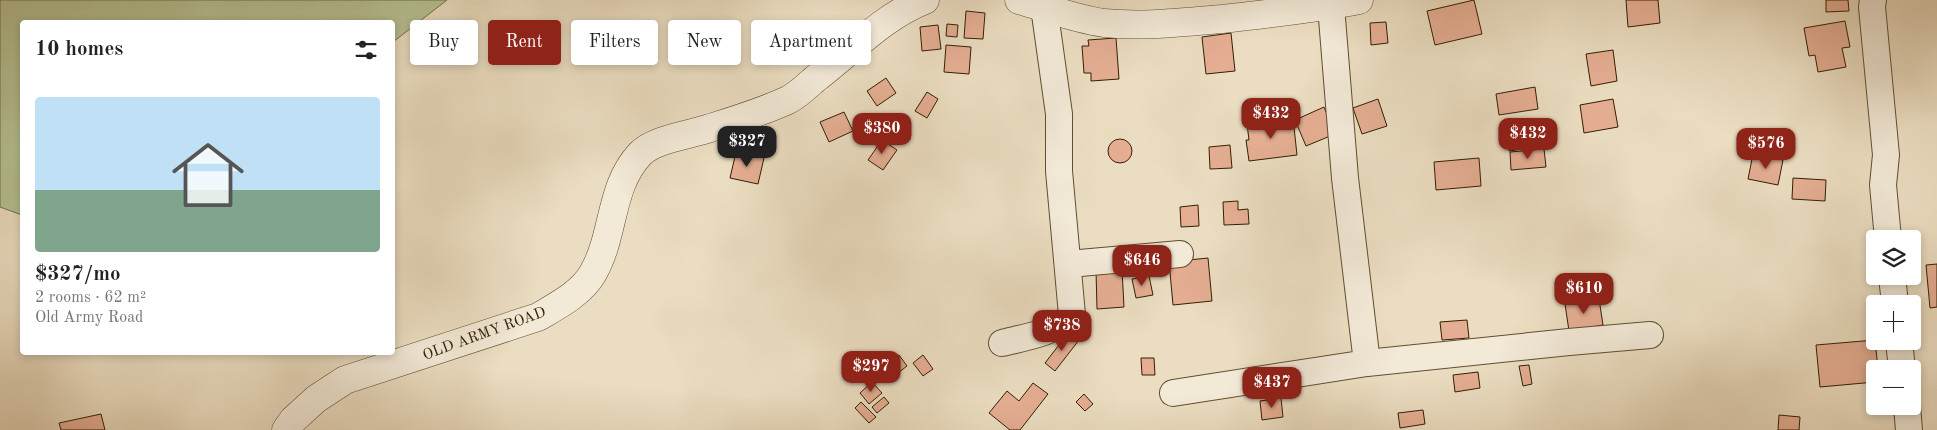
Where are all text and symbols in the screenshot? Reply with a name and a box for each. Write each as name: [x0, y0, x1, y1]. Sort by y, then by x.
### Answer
chip: Buy: [410, 20, 478, 65]
chip: Rent: [488, 20, 561, 65]
chip: Filters: [571, 20, 658, 65]
chip: New: [668, 20, 741, 65]
chip: Apartment: [751, 20, 871, 65]
icon: filters: [352, 36, 380, 64]
text: 10 homes: [35, 39, 123, 60]
pin: $432: [1241, 98, 1301, 140]
text: $432: [1252, 106, 1290, 122]
pin: $380: [852, 112, 912, 155]
pin: $432: [1498, 118, 1558, 160]
text: $380: [863, 121, 901, 137]
pin: $327: [717, 126, 777, 168]
text: $432: [1509, 126, 1547, 142]
pin: $576: [1736, 128, 1796, 170]
icon: home: [163, 130, 253, 220]
text: $327: [728, 134, 766, 150]
text: $576: [1747, 136, 1785, 152]
map controls: [1866, 230, 1921, 415]
button: layers: [1866, 230, 1921, 285]
pin: $646: [1112, 244, 1172, 287]
text: $646: [1123, 253, 1161, 269]
text: $327/mo: [35, 264, 121, 285]
pin: $610: [1554, 272, 1614, 315]
text: $610: [1565, 281, 1603, 297]
text: 2 rooms · 62 m²: [35, 290, 146, 306]
button: +: [1866, 295, 1921, 350]
street label: OLD ARMY ROAD: [421, 305, 548, 364]
text: Old Army Road: [35, 310, 143, 326]
pin: $738: [1032, 310, 1092, 352]
text: $738: [1043, 318, 1081, 334]
pin: $297: [841, 350, 901, 393]
text: $297: [852, 359, 890, 375]
button: −: [1866, 360, 1921, 415]
pin: $437: [1242, 366, 1302, 409]
text: $437: [1253, 375, 1291, 391]

